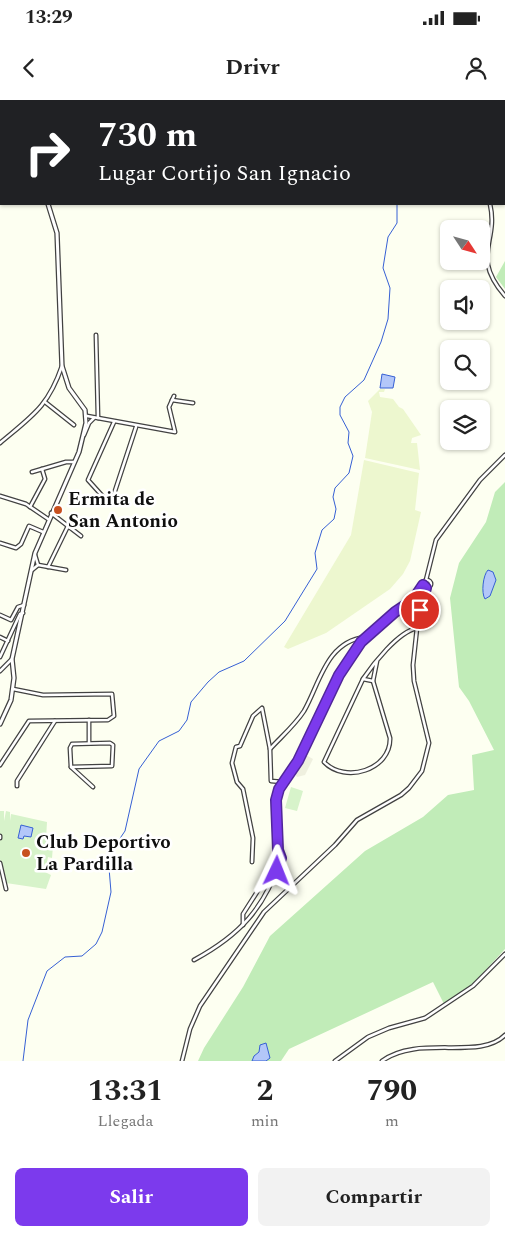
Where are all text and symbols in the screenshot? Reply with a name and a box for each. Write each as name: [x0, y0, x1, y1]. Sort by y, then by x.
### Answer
text: 13:29: [25, 3, 73, 32]
text: Drivr: [225, 51, 280, 84]
icon: back: [15, 54, 43, 82]
icon: person: [462, 54, 490, 82]
text: 730 m: [98, 109, 197, 162]
icon: right: [15, 120, 80, 185]
text: Lugar Cortijo San Ignacio: [98, 157, 351, 190]
north arrow: [440, 220, 490, 270]
map controls: [440, 220, 490, 450]
button: sound: [440, 280, 490, 330]
button: search: [440, 340, 490, 390]
button: layers: [440, 400, 490, 450]
place label: Ermita de San Antonio: [68, 485, 178, 536]
marker: Ermita de San Antonio: [52, 504, 64, 516]
pin: [399, 589, 441, 631]
icon: arrive: [406, 596, 434, 624]
place label: Club Deportivo La Pardilla: [36, 828, 171, 879]
position arrow: [250, 844, 302, 896]
marker: Club Deportivo La Pardilla: [20, 847, 32, 859]
text: 13:31: [88, 1068, 163, 1114]
text: 2: [256, 1068, 273, 1114]
text: 790: [367, 1068, 417, 1114]
text: Llegada: [98, 1109, 153, 1133]
text: min: [251, 1109, 279, 1133]
text: m: [385, 1109, 399, 1133]
button: Salir: [15, 1168, 248, 1226]
button: Compartir: [258, 1168, 490, 1226]

